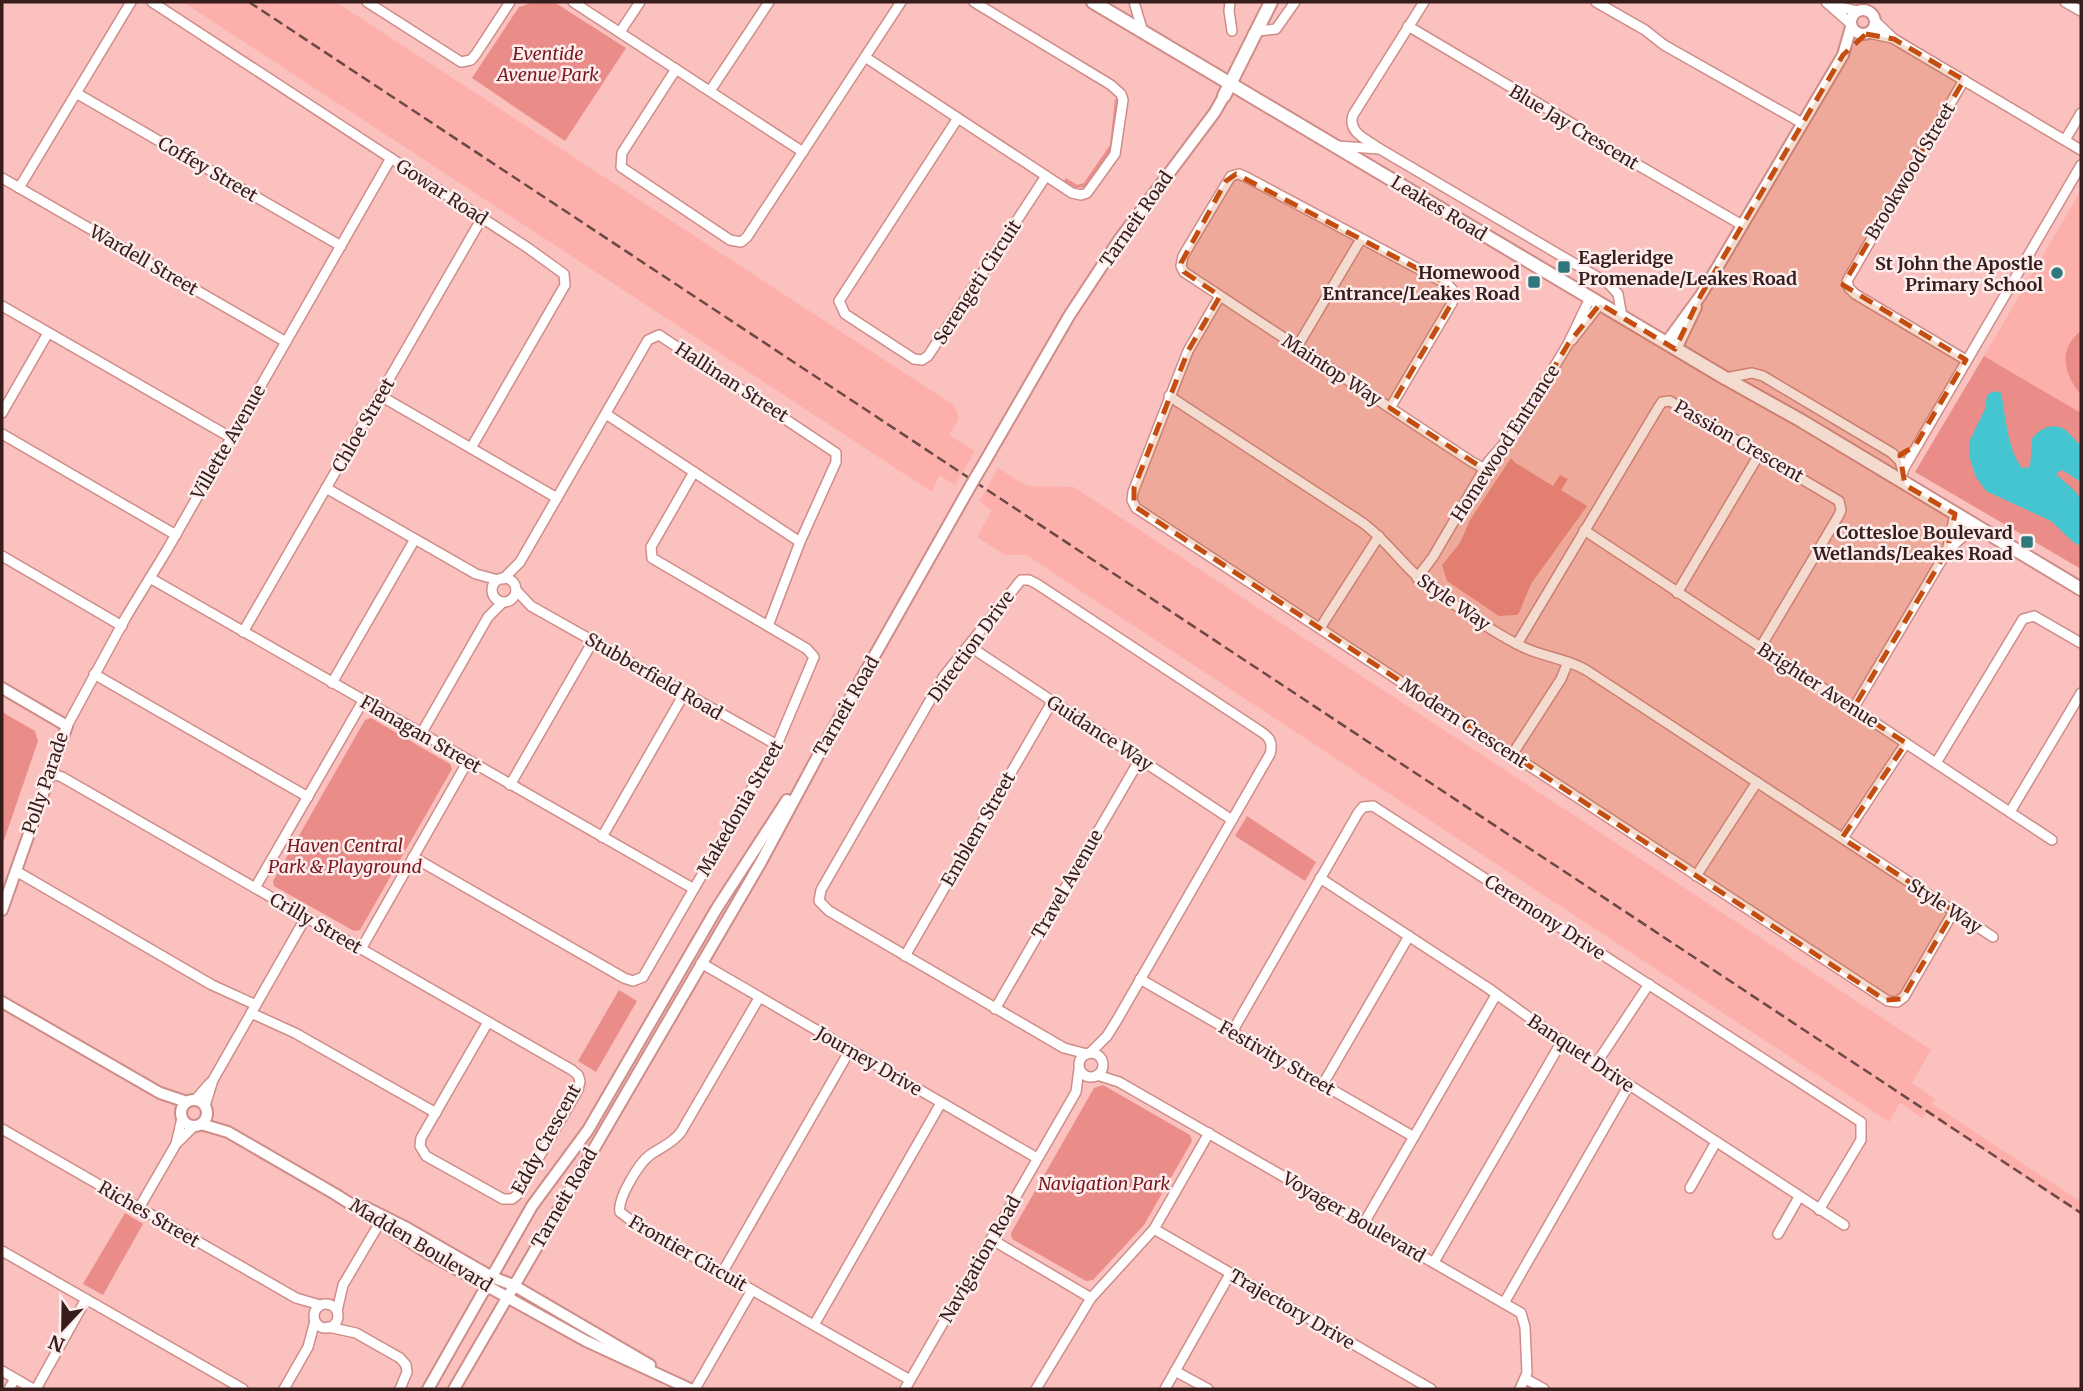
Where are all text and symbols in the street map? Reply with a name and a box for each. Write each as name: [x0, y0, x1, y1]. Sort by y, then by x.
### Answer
park label: Eventide Avenue Park: [495, 42, 599, 86]
street label: Blue Jay Crescent: [1505, 79, 1643, 175]
street label: Brookwood Street: [1860, 98, 1960, 244]
street label: Coffey Street: [154, 131, 262, 207]
street label: Gowar Road: [392, 154, 492, 230]
street label: Tarneit Road: [1095, 166, 1178, 271]
street label: Leakes Road: [1387, 170, 1491, 246]
street label: Serengeti Circuit: [928, 215, 1026, 349]
street label: Wardell Street: [85, 219, 202, 300]
place label: Eagleridge Promenade/Leakes Road: [1578, 246, 1797, 290]
place label: St John the Apostle Primary School: [1875, 252, 2043, 296]
marker: Eagleridge Promenade/Leakes Road: [1556, 259, 1572, 275]
place label: Homewood Entrance/Leakes Road: [1322, 261, 1520, 305]
marker: St John the Apostle Primary School: [2049, 265, 2065, 281]
marker: Homewood Entrance/Leakes Road: [1526, 274, 1542, 290]
street label: Maintop Way: [1278, 329, 1387, 411]
street label: Hallinan Street: [671, 337, 793, 427]
street label: Homewood Entrance: [1446, 360, 1564, 526]
street label: Chloe Street: [327, 374, 399, 476]
street label: Villette Avenue: [185, 380, 270, 504]
street label: Passion Crescent: [1670, 395, 1808, 487]
place label: Cottesloe Boulevard Wetlands/Leakes Road: [1812, 521, 2013, 565]
marker: Cottesloe Boulevard Wetlands/Leakes Road: [2019, 534, 2035, 550]
street label: Style Way: [1413, 568, 1495, 636]
street label: Direction Drive: [923, 586, 1019, 706]
street label: Stubberfield Road: [581, 627, 727, 725]
street label: Brighter Avenue: [1753, 637, 1883, 733]
street label: Tarneit Road: [808, 652, 884, 760]
street label: Modern Crescent: [1396, 673, 1532, 773]
street label: Flanagan Street: [356, 690, 486, 778]
street label: Guidance Way: [1043, 690, 1158, 776]
street label: Polly Parade: [17, 729, 73, 837]
street label: Makedonia Street: [692, 736, 788, 880]
street label: Emblem Street: [936, 768, 1020, 890]
street label: Travel Avenue: [1026, 825, 1108, 943]
park label: Haven Central Park & Playground: [268, 834, 422, 878]
street label: Ceremony Drive: [1480, 869, 1610, 965]
street label: Style Way: [1903, 873, 1987, 939]
street label: Crilly Street: [266, 887, 366, 959]
street label: Banquet Drive: [1523, 1009, 1639, 1097]
street label: Festivity Street: [1215, 1015, 1339, 1101]
street label: Journey Drive: [811, 1021, 926, 1101]
street label: Eddy Crescent: [506, 1080, 586, 1198]
street label: Tarneit Road: [526, 1144, 602, 1252]
street label: Voyager Boulevard: [1278, 1166, 1430, 1267]
park label: Navigation Park: [1038, 1172, 1170, 1195]
street label: Riches Street: [94, 1176, 204, 1252]
street label: Navigation Road: [934, 1191, 1026, 1327]
street label: Madden Boulevard: [345, 1193, 497, 1297]
street label: Frontier Circuit: [625, 1210, 751, 1296]
street label: Trajectory Drive: [1225, 1264, 1359, 1354]
north arrow: [28, 1293, 98, 1363]
text: N: [45, 1330, 68, 1358]

